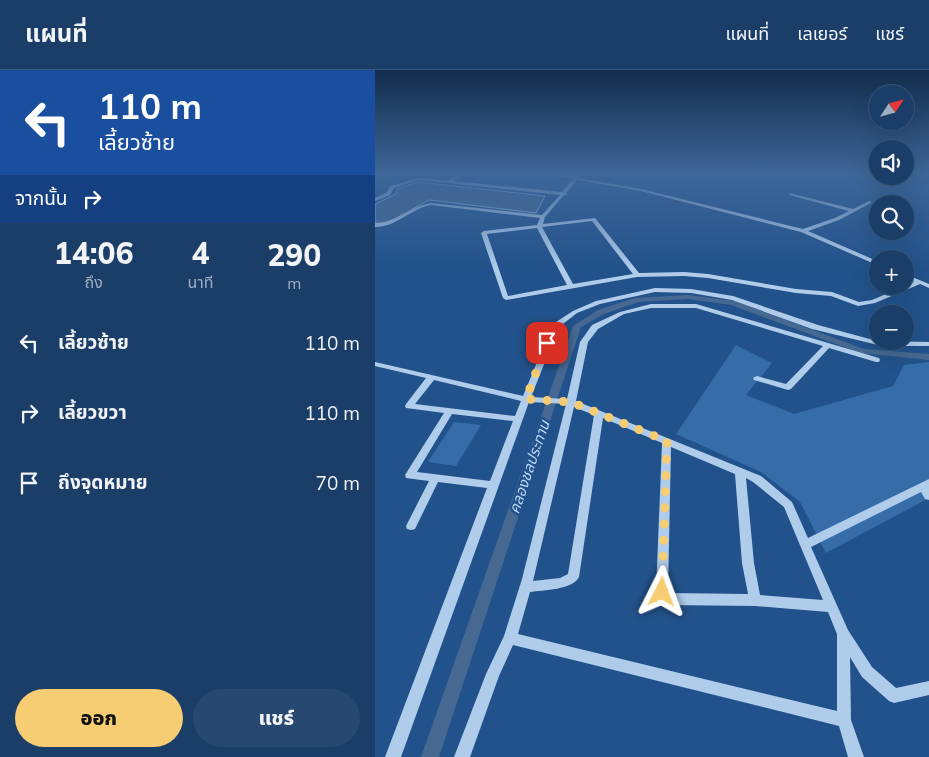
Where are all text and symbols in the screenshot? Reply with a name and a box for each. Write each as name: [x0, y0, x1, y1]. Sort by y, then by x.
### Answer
text: แผนที่: [25, 18, 88, 48]
text: แผนที่: [725, 22, 769, 45]
text: เลเยอร์: [797, 22, 847, 45]
text: แชร์: [875, 22, 904, 45]
text: 110 m: [98, 84, 202, 128]
north arrow: [869, 85, 914, 130]
map controls: [869, 85, 914, 350]
icon: left: [15, 90, 80, 155]
text: เลี้ยวซ้าย: [98, 128, 175, 156]
button: sound: [869, 140, 914, 185]
icon: right: [78, 185, 106, 213]
text: จากนั้น: [15, 186, 68, 210]
button: search: [869, 195, 914, 240]
text: 14:06: [54, 234, 134, 272]
text: 4: [191, 234, 209, 272]
text: 290: [267, 236, 321, 274]
button: +: [869, 250, 914, 295]
text: ถึง: [85, 272, 103, 292]
text: นาที: [187, 272, 213, 292]
text: m: [287, 273, 301, 293]
button: −: [869, 305, 914, 350]
pin: [526, 322, 568, 364]
icon: left: [15, 329, 43, 357]
icon: arrive: [533, 329, 561, 357]
text: เลี้ยวซ้าย: [58, 330, 129, 354]
text: 110 m: [304, 331, 360, 355]
icon: right: [15, 399, 43, 427]
text: เลี้ยวขวา: [58, 400, 127, 424]
text: 110 m: [304, 401, 360, 425]
water label: คลองชลประทาน: [504, 417, 554, 516]
icon: arrive: [15, 469, 43, 497]
text: ถึงจุดหมาย: [58, 470, 148, 494]
text: 70 m: [316, 471, 360, 495]
position arrow: [635, 565, 687, 617]
button: ออก: [15, 689, 183, 747]
button: แชร์: [193, 689, 360, 747]

